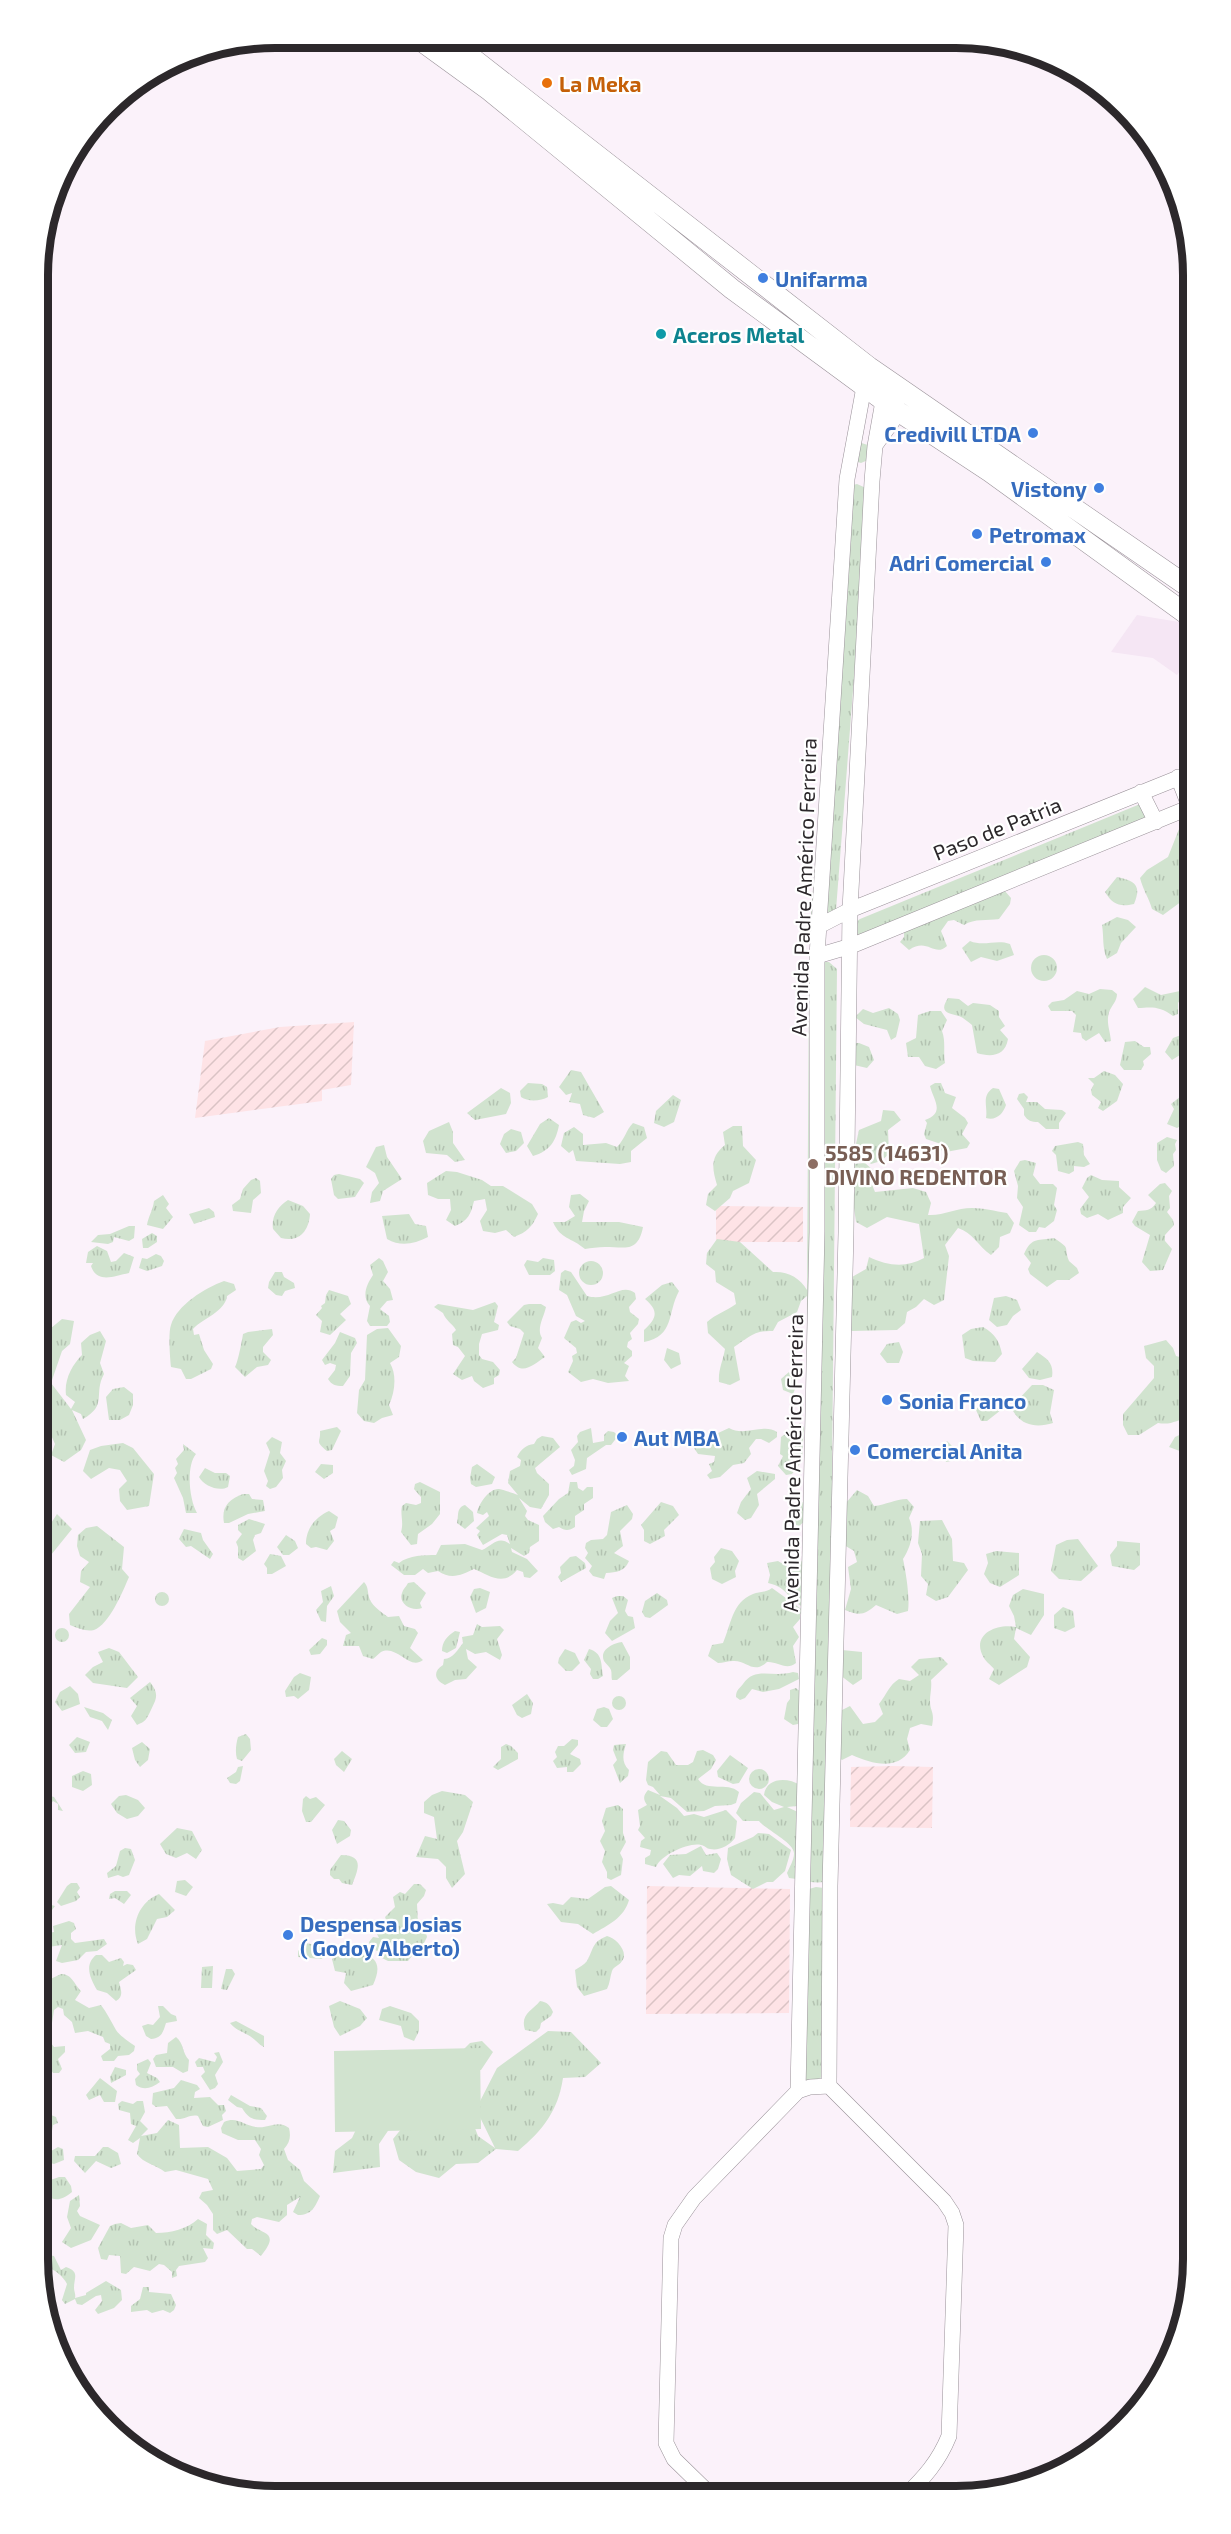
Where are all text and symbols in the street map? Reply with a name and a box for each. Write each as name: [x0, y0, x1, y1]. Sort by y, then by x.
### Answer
place label: La Meka: [559, 71, 642, 96]
marker: La Meka: [540, 76, 554, 90]
place label: Unifarma: [775, 266, 868, 291]
marker: Unifarma: [756, 271, 770, 285]
place label: Aceros Metal: [673, 322, 805, 347]
marker: Aceros Metal: [654, 327, 668, 341]
place label: Credivill LTDA: [884, 421, 1021, 446]
marker: Credivill LTDA: [1026, 426, 1040, 440]
place label: Vistony: [1011, 476, 1087, 502]
marker: Vistony: [1092, 481, 1106, 495]
place label: Petromax: [989, 522, 1086, 547]
marker: Petromax: [970, 527, 984, 541]
place label: Adri Comercial: [889, 550, 1034, 575]
marker: Adri Comercial: [1039, 555, 1053, 569]
street label: Avenida Padre Américo Ferreira: [785, 737, 821, 1037]
street label: Paso de Patria: [929, 791, 1065, 865]
place label: 5585 (14631) DIVINO REDENTOR: [825, 1140, 1007, 1189]
marker: 5585 (14631) DIVINO REDENTOR: [806, 1157, 820, 1171]
street label: Avenida Padre Américo Ferreira: [777, 1314, 807, 1612]
place label: Sonia Franco: [899, 1388, 1026, 1413]
marker: Sonia Franco: [880, 1393, 894, 1407]
place label: Aut MBA: [634, 1425, 720, 1450]
marker: Aut MBA: [615, 1430, 629, 1444]
place label: Comercial Anita: [867, 1438, 1023, 1463]
marker: Comercial Anita: [848, 1443, 862, 1457]
place label: Despensa Josias ( Godoy Alberto): [300, 1911, 462, 1961]
marker: Despensa Josias ( Godoy Alberto): [281, 1928, 295, 1942]

